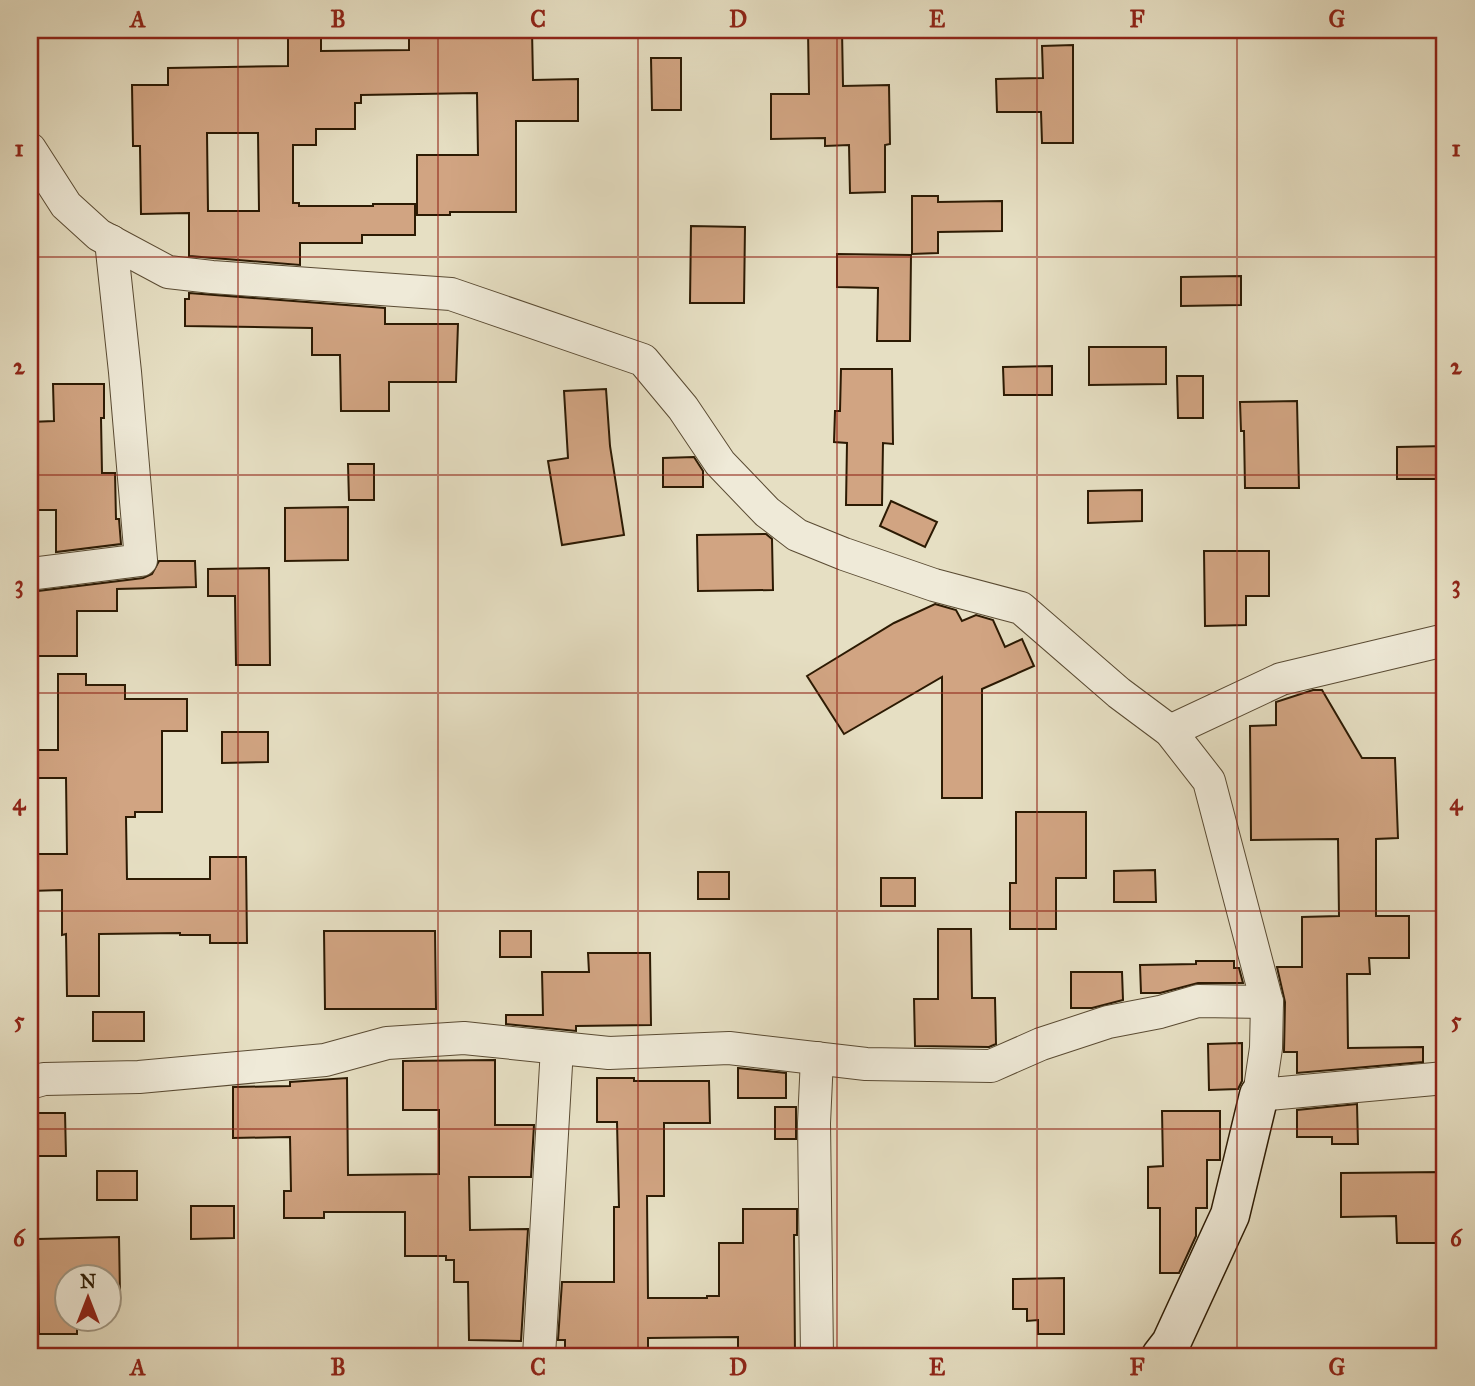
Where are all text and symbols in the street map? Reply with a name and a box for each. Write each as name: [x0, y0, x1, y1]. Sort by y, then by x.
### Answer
text: A: [128, 5, 146, 33]
text: B: [330, 5, 346, 33]
text: C: [530, 5, 546, 33]
text: D: [729, 5, 747, 33]
text: E: [929, 5, 946, 33]
text: F: [1129, 5, 1145, 33]
text: G: [1329, 5, 1346, 33]
text: 1: [14, 134, 24, 162]
text: 1: [1451, 134, 1461, 162]
text: 2: [13, 352, 25, 380]
text: 2: [1450, 352, 1462, 380]
text: 3: [14, 570, 24, 599]
text: 3: [1451, 570, 1461, 599]
text: 4: [13, 788, 27, 816]
text: 4: [1450, 788, 1464, 816]
text: 5: [14, 1006, 25, 1034]
text: 5: [1451, 1006, 1462, 1034]
text: 6: [13, 1224, 26, 1252]
text: 6: [1450, 1224, 1463, 1252]
north arrow: [52, 1264, 122, 1334]
text: N: [80, 1270, 96, 1293]
text: A: [128, 1353, 146, 1381]
text: B: [330, 1353, 346, 1381]
text: C: [530, 1353, 546, 1381]
text: D: [729, 1353, 747, 1381]
text: E: [929, 1353, 946, 1381]
text: F: [1129, 1353, 1145, 1381]
text: G: [1329, 1353, 1346, 1381]

